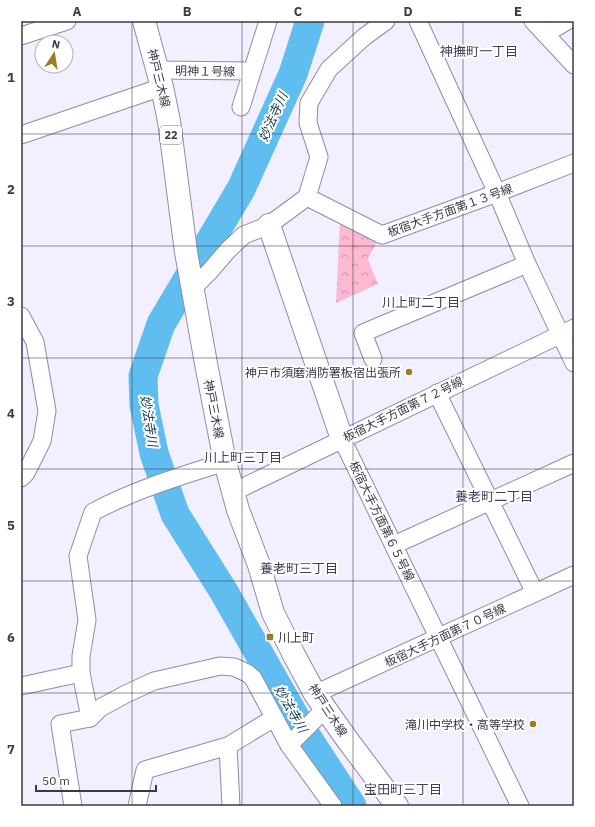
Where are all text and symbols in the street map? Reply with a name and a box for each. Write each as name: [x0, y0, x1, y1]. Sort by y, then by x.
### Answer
text: A: [73, 3, 82, 20]
text: B: [183, 3, 192, 20]
text: C: [294, 3, 303, 20]
text: D: [403, 3, 413, 20]
text: E: [514, 3, 522, 20]
north arrow: [34, 34, 74, 74]
text: N: [51, 37, 61, 52]
district label: 神撫町一丁目: [440, 43, 518, 60]
street label: 神戸三木線: [144, 47, 174, 109]
street label: 明神１号線: [175, 63, 235, 79]
text: 1: [7, 69, 15, 86]
water label: 妙法寺川: [255, 88, 292, 144]
road number: 22: [160, 126, 182, 144]
street label: 板宿大手方面第１３号線: [385, 180, 515, 240]
text: 2: [7, 181, 15, 198]
text: 3: [7, 293, 15, 310]
district label: 川上町二丁目: [382, 294, 460, 311]
place label: 神戸市須磨消防署板宿出張所: [245, 365, 401, 380]
marker: 神戸市須磨消防署板宿出張所: [404, 367, 414, 377]
street label: 板宿大手方面第７２号線: [340, 373, 466, 445]
street label: 神戸三木線: [201, 378, 227, 440]
water label: 妙法寺川: [137, 394, 162, 450]
text: 4: [7, 405, 15, 422]
district label: 川上町三丁目: [204, 449, 282, 466]
street label: 板宿大手方面第６５号線: [346, 458, 418, 584]
district label: 養老町二丁目: [455, 488, 533, 505]
text: 5: [7, 517, 15, 534]
district label: 養老町三丁目: [260, 560, 338, 577]
street label: 板宿大手方面第７０号線: [382, 600, 508, 670]
text: 6: [7, 629, 15, 646]
place label: 川上町: [278, 630, 314, 645]
marker: 川上町: [265, 632, 275, 642]
street label: 神戸三木線: [305, 681, 351, 739]
water label: 妙法寺川: [271, 682, 312, 737]
place label: 滝川中学校・高等学校: [405, 717, 525, 732]
marker: 滝川中学校・高等学校: [528, 719, 538, 729]
text: 7: [7, 741, 15, 758]
scale bar: [36, 767, 156, 793]
text: 50 m: [42, 773, 70, 788]
district label: 宝田町三丁目: [364, 781, 442, 798]

